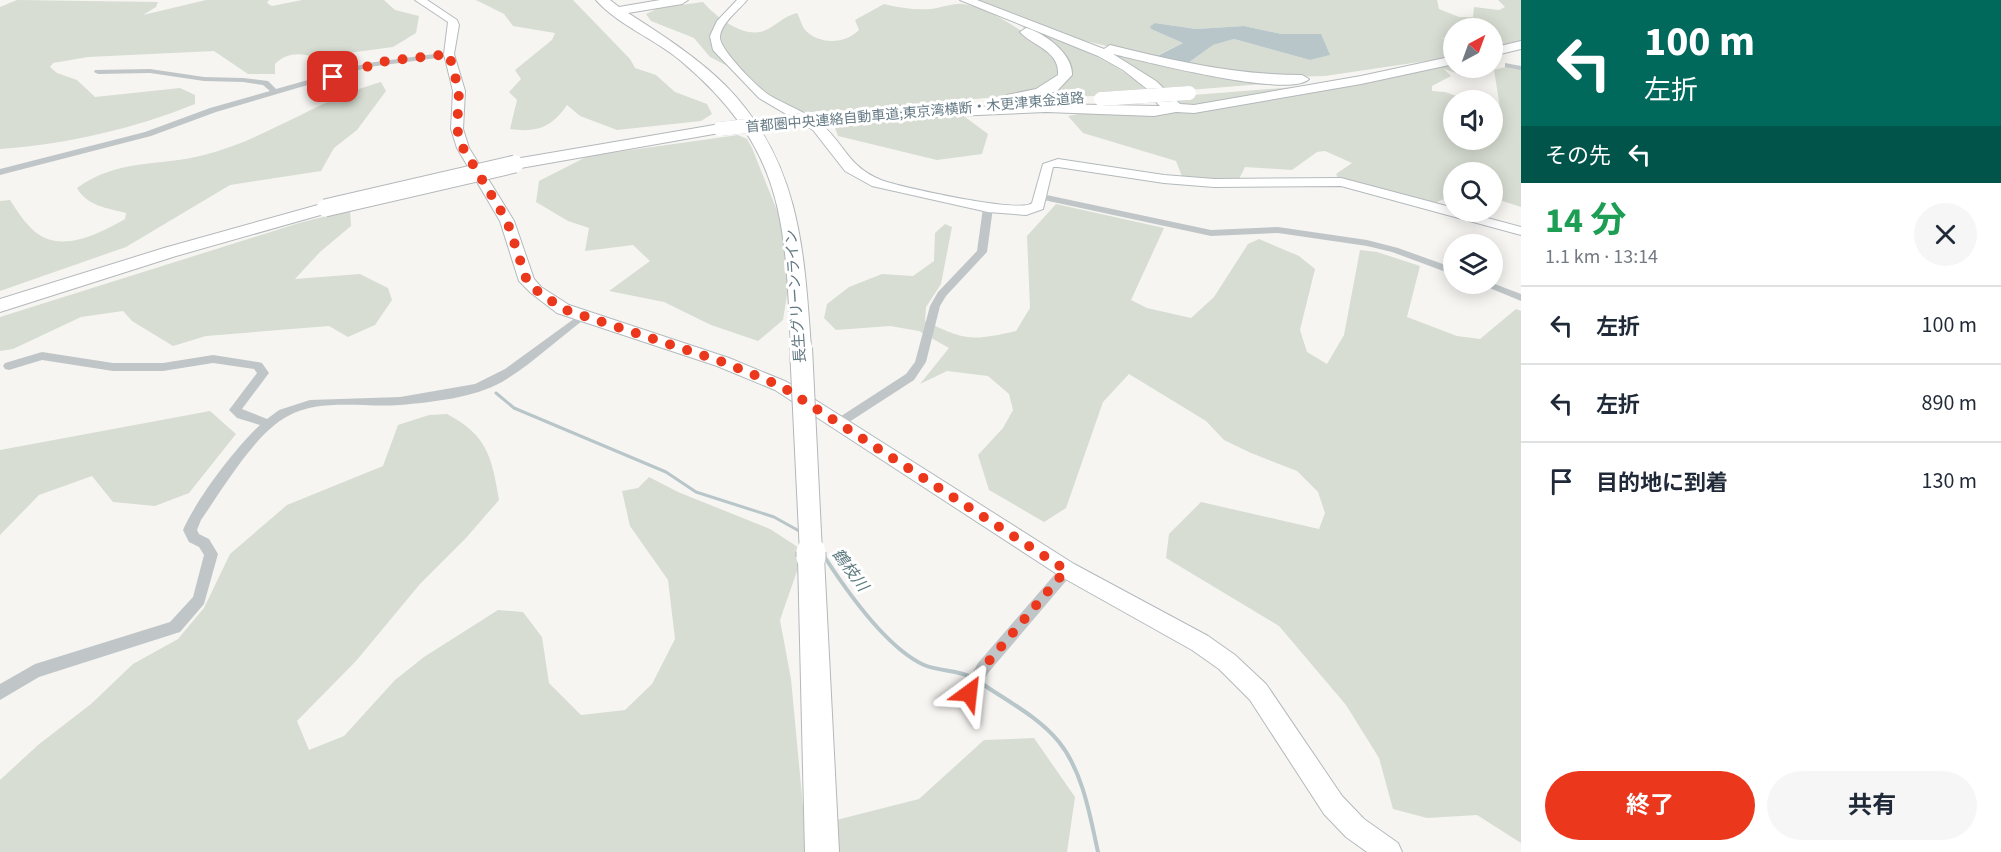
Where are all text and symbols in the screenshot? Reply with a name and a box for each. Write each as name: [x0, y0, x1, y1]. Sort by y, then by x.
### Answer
text: 100 m: [1644, 12, 1755, 72]
north arrow: [1443, 18, 1503, 78]
map controls: [1443, 18, 1503, 294]
icon: left: [1545, 24, 1623, 102]
pin: [307, 51, 358, 102]
icon: arrive: [316, 60, 349, 93]
text: 左折: [1644, 71, 1698, 110]
street label: 首都圏中央連絡自動車道;東京湾横断・木更津東金道路: [745, 88, 1085, 138]
button: sound: [1443, 90, 1503, 150]
icon: left: [1623, 138, 1656, 171]
text: その先: [1545, 140, 1611, 172]
button: search: [1443, 162, 1503, 222]
text: 14 分: [1545, 195, 1626, 246]
button: close: [1914, 203, 1977, 266]
street label: 長生グリーンライン: [781, 228, 811, 364]
button: layers: [1443, 234, 1503, 294]
text: 1.1 km · 13:14: [1545, 243, 1658, 271]
icon: left: [1545, 309, 1578, 342]
text: 100 m: [1922, 309, 1977, 341]
text: 左折: [1596, 311, 1640, 343]
icon: left: [1545, 387, 1578, 420]
text: 890 m: [1922, 387, 1977, 419]
text: 左折: [1596, 389, 1640, 421]
icon: arrive: [1545, 465, 1578, 498]
text: 130 m: [1922, 465, 1977, 497]
text: 目的地に到着: [1596, 467, 1728, 499]
water label: 鶴枝川: [827, 544, 874, 597]
position arrow: [937, 661, 1001, 725]
button: 終了: [1545, 771, 1755, 840]
button: 共有: [1767, 771, 1977, 840]

